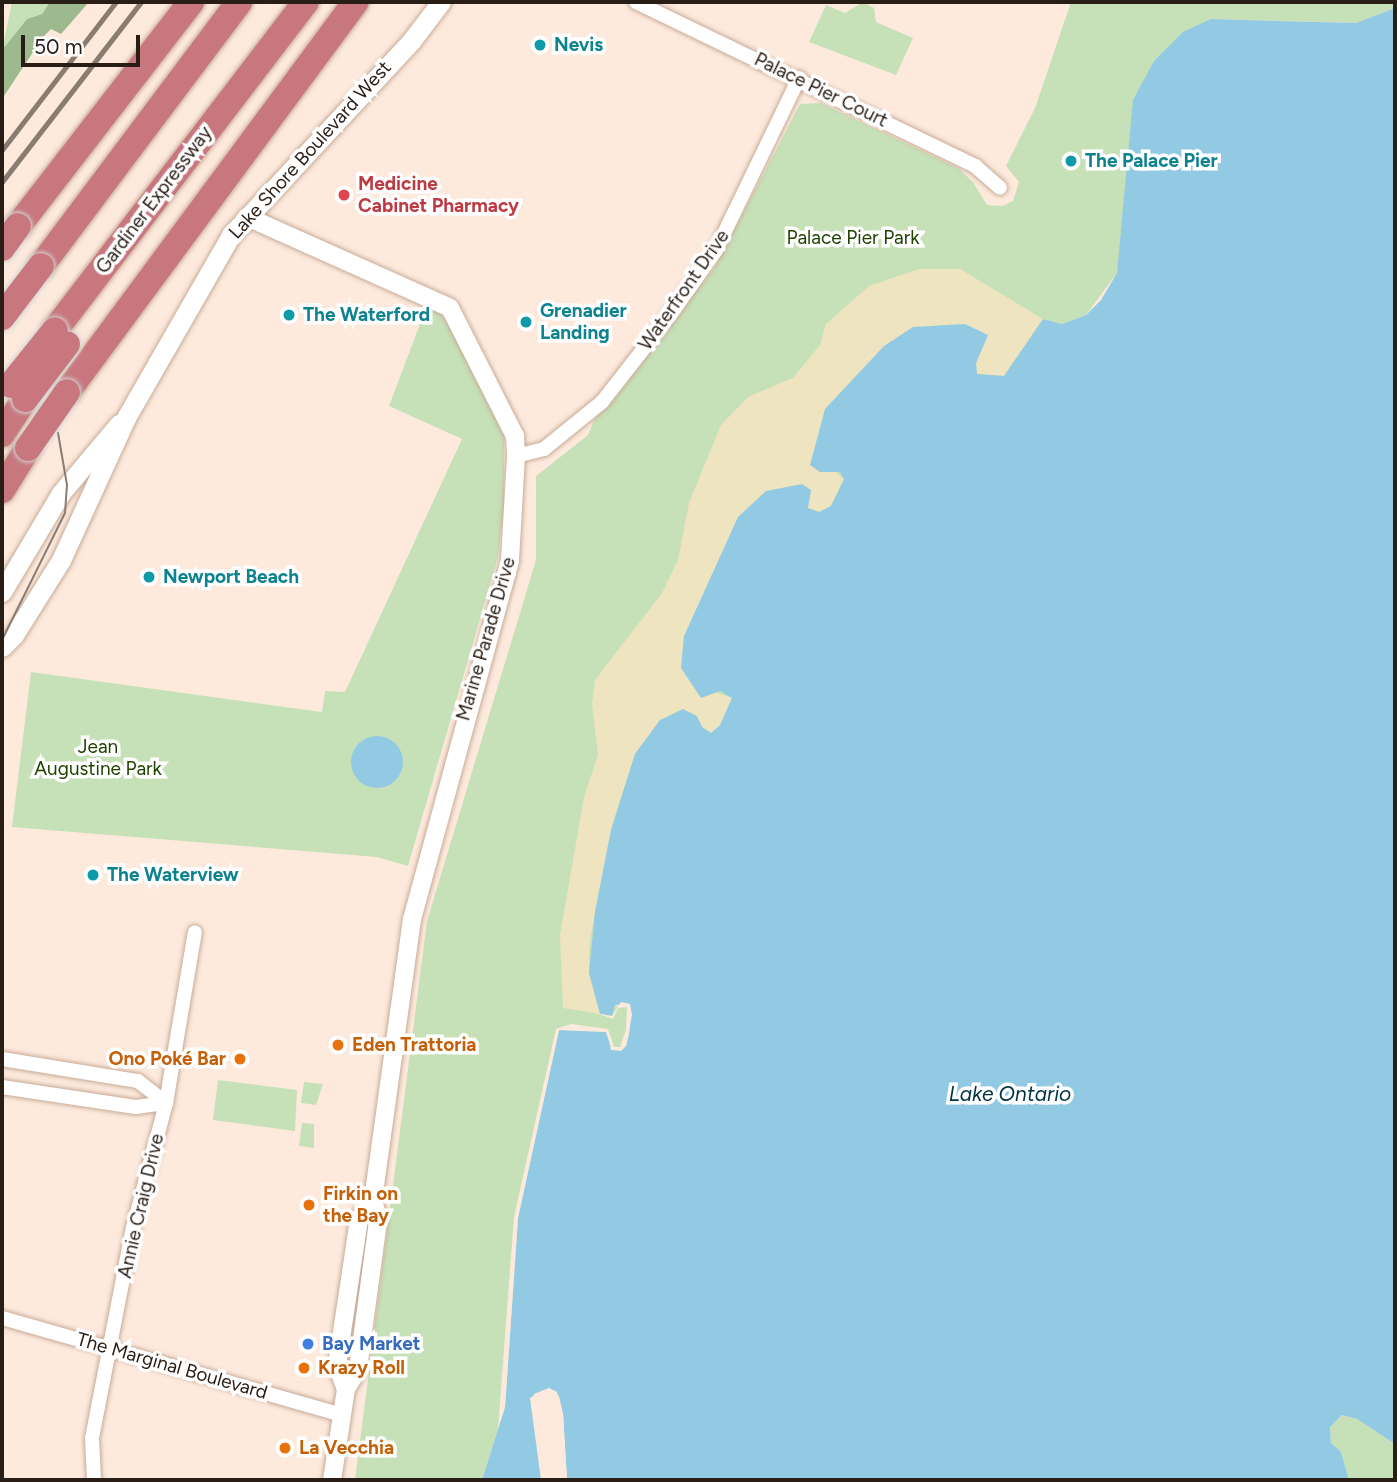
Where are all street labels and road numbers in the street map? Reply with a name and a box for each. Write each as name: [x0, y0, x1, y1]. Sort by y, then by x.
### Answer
street label: Palace Pier Court: [751, 48, 891, 132]
street label: Lake Shore Boulevard West: [224, 56, 396, 244]
street label: Gardiner Expressway: [91, 122, 217, 278]
street label: Waterfront Drive: [634, 225, 734, 355]
street label: Marine Parade Drive: [452, 555, 520, 723]
street label: Annie Craig Drive: [113, 1132, 169, 1280]
street label: The Marginal Boulevard: [74, 1328, 270, 1404]

